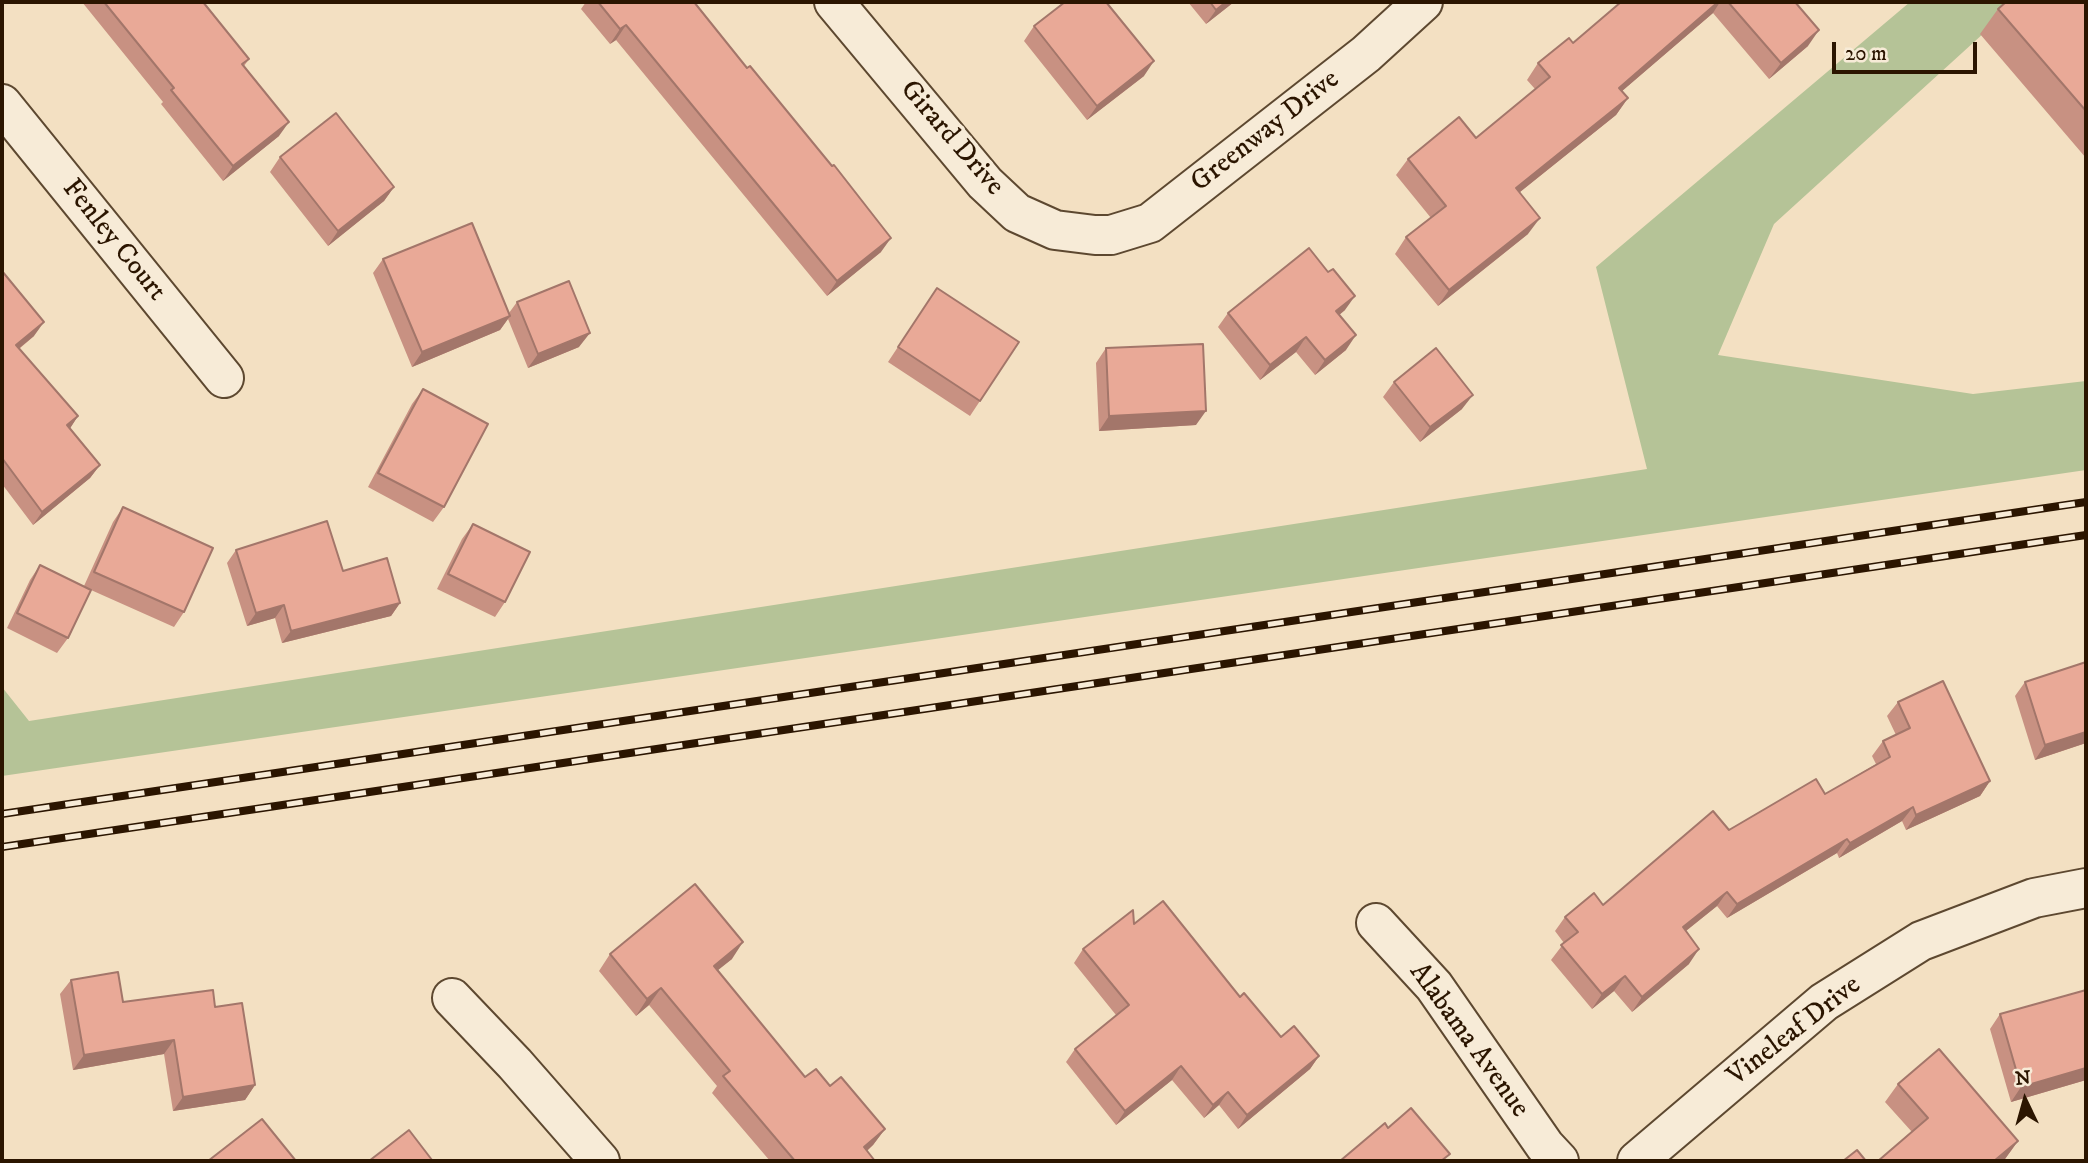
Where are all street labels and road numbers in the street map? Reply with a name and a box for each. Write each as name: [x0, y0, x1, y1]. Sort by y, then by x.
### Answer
street label: Greenway Drive: [1185, 64, 1347, 200]
street label: Girard Drive: [892, 74, 1010, 204]
street label: Fenley Court: [54, 173, 172, 309]
street label: Alabama Avenue: [1401, 957, 1535, 1125]
street label: Vineleaf Drive: [1722, 970, 1868, 1094]

